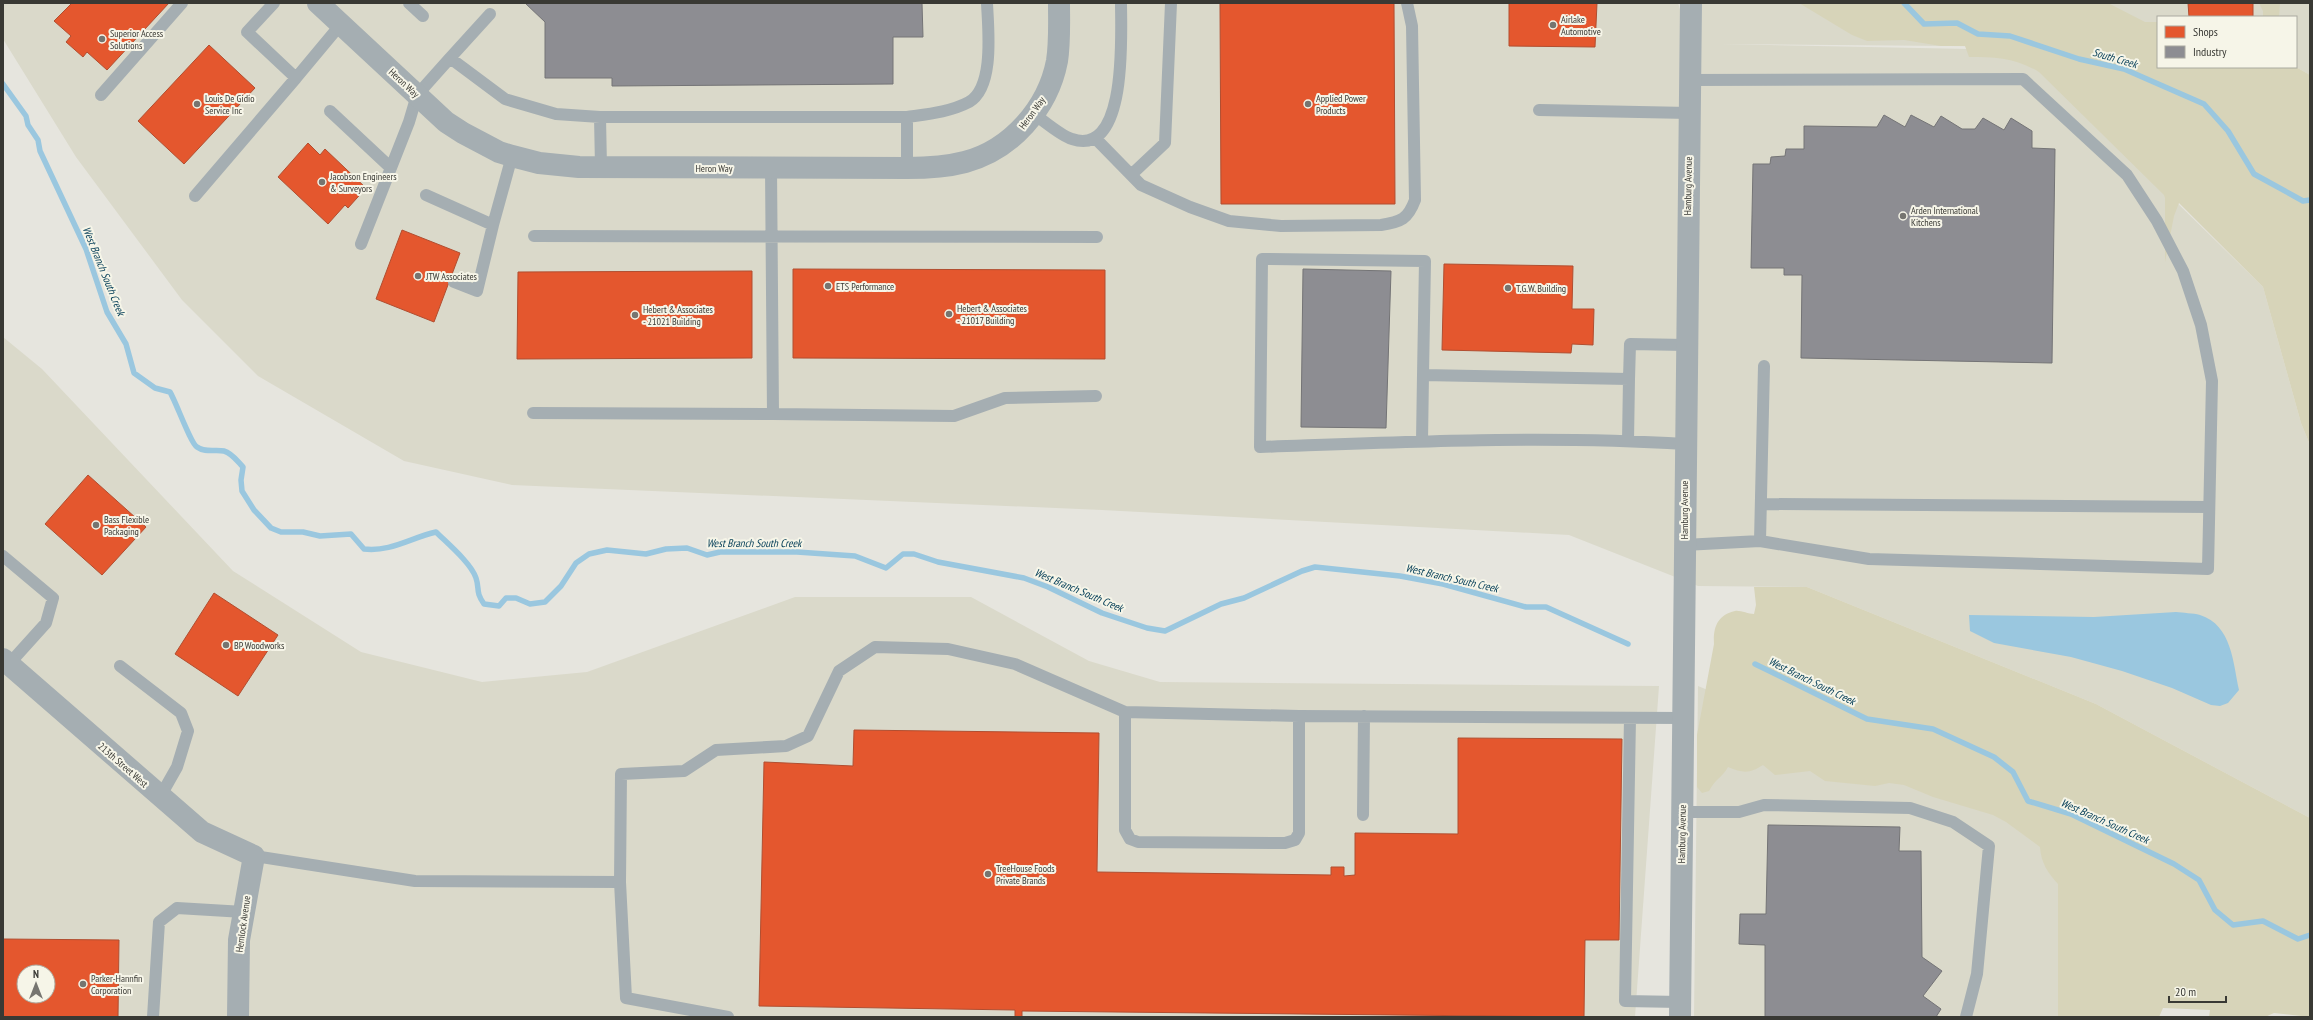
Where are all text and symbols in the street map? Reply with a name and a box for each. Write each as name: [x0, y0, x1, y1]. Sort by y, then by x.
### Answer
place label: Airlake Automotive: [1561, 13, 1601, 38]
legend: [2157, 16, 2297, 68]
marker: Airlake Automotive: [1548, 20, 1558, 30]
text: Shops: [2193, 24, 2218, 39]
place label: Superior Access Solutions: [110, 27, 164, 52]
marker: Superior Access Solutions: [97, 34, 107, 44]
text: Industry: [2193, 44, 2227, 59]
water label: South Creek: [2091, 45, 2141, 71]
street label: Heron Way: [386, 66, 422, 101]
place label: Louis De Gidio Service Inc: [205, 92, 254, 117]
place label: Applied Power Products: [1316, 92, 1366, 117]
street label: Heron Way: [1016, 94, 1048, 132]
marker: Louis De Gidio Service Inc: [192, 99, 202, 109]
marker: Applied Power Products: [1303, 99, 1313, 109]
street label: Hamburg Avenue: [1681, 157, 1695, 215]
street label: Heron Way: [695, 162, 733, 175]
place label: Jacobson Engineers & Surveyors: [329, 170, 397, 195]
marker: Jacobson Engineers & Surveyors: [317, 177, 327, 187]
place label: Arden International Kitchens: [1911, 204, 1979, 229]
marker: Arden International Kitchens: [1898, 211, 1908, 221]
water label: West Branch South Creek: [80, 224, 129, 319]
place label: JTW Associates: [425, 270, 478, 283]
marker: JTW Associates: [413, 271, 423, 281]
place label: ETS Performance: [836, 280, 894, 293]
marker: ETS Performance: [823, 281, 833, 291]
place label: T.G.W. Building: [1516, 282, 1566, 295]
marker: T.G.W. Building: [1503, 283, 1513, 293]
place label: Hebert & Associates - 21017 Building: [957, 302, 1028, 327]
place label: Hebert & Associates - 21021 Building: [643, 303, 714, 328]
marker: Hebert & Associates - 21017 Building: [944, 309, 954, 319]
marker: Hebert & Associates - 21021 Building: [630, 310, 640, 320]
street label: Hamburg Avenue: [1678, 481, 1691, 539]
place label: Bass Flexible Packaging: [104, 513, 149, 538]
marker: Bass Flexible Packaging: [91, 520, 101, 530]
water label: West Branch South Creek: [707, 536, 803, 550]
water label: West Branch South Creek: [1404, 561, 1501, 596]
water label: West Branch South Creek: [1033, 565, 1127, 616]
place label: BP Woodworks: [234, 639, 285, 652]
marker: BP Woodworks: [221, 640, 231, 650]
water label: West Branch South Creek: [1766, 654, 1859, 709]
street label: 213th Street West: [95, 740, 151, 790]
water label: West Branch South Creek: [2059, 795, 2153, 847]
street label: Hamburg Avenue: [1675, 805, 1689, 863]
place label: TreeHouse Foods Private Brands: [996, 862, 1055, 887]
marker: TreeHouse Foods Private Brands: [983, 869, 993, 879]
street label: Hemlock Avenue: [233, 895, 253, 953]
north arrow: [16, 964, 56, 1004]
text: N: [33, 967, 39, 981]
place label: Parker-Hannfin Corporation: [91, 972, 142, 997]
scale bar: [2169, 978, 2226, 1004]
marker: Parker-Hannfin Corporation: [78, 979, 88, 989]
text: 20 m: [2175, 984, 2196, 999]

